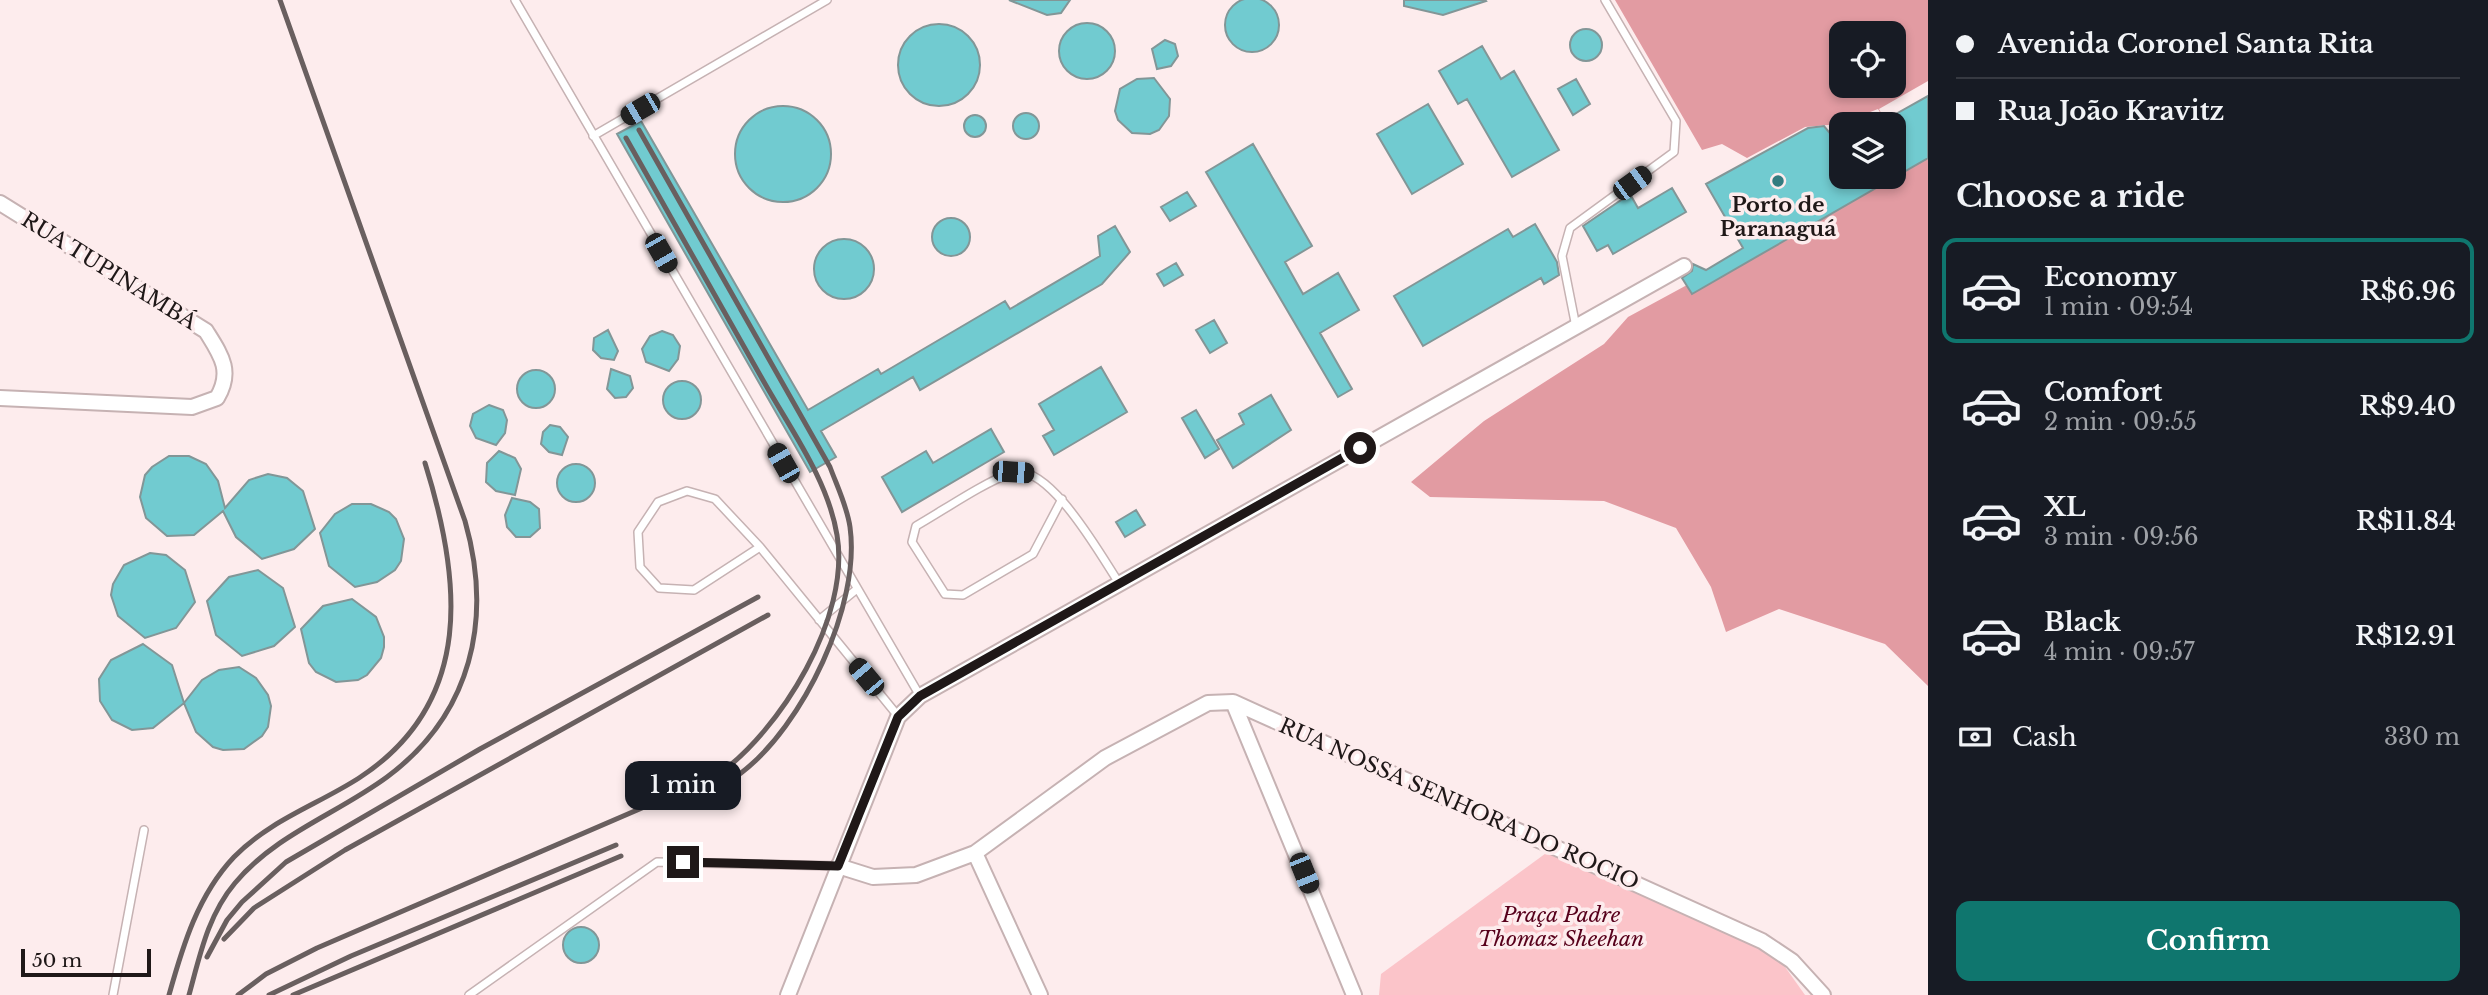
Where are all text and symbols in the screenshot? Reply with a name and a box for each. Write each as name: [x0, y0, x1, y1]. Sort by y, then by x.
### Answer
map controls: [1829, 21, 1906, 189]
button: locate: [1829, 21, 1906, 98]
text: Avenida Coronel Santa Rita: [1998, 28, 2374, 60]
car: [617, 89, 664, 129]
text: Rua João Kravitz: [1998, 95, 2224, 127]
button: layers: [1829, 112, 1906, 189]
car: [1609, 162, 1656, 204]
marker: Porto de Paranaguá: [1770, 173, 1786, 189]
text: Choose a ride: [1956, 176, 2185, 216]
place label: Porto de Paranaguá: [1720, 192, 1836, 242]
street label: RUA TUPINAMBÁ: [16, 206, 202, 336]
car: [642, 230, 681, 276]
icon: car: [1960, 259, 2023, 322]
text: Economy: [2044, 261, 2177, 293]
text: R$6.96: [2360, 275, 2456, 307]
text: 1 min · 09:54: [2044, 293, 2193, 321]
icon: car: [1960, 374, 2023, 437]
text: Comfort: [2044, 376, 2162, 408]
text: R$9.40: [2359, 390, 2456, 422]
text: 2 min · 09:55: [2044, 408, 2197, 436]
route start: [1344, 432, 1376, 464]
car: [764, 440, 803, 486]
car: [992, 460, 1035, 484]
icon: car: [1960, 489, 2023, 552]
text: XL: [2044, 491, 2086, 523]
text: R$11.84: [2356, 505, 2456, 537]
text: 3 min · 09:56: [2044, 523, 2199, 551]
icon: car: [1960, 604, 2023, 667]
text: Black: [2044, 606, 2121, 638]
text: R$12.91: [2355, 620, 2456, 652]
text: 4 min · 09:57: [2044, 638, 2195, 666]
car: [845, 654, 888, 700]
street label: RUA NOSSA SENHORA DO ROCIO: [1275, 713, 1643, 895]
icon: cash: [1956, 718, 1994, 756]
text: Cash: [2012, 721, 2077, 753]
text: 330 m: [2384, 723, 2460, 751]
callout: 1 min: [625, 760, 741, 810]
text: 1 min: [650, 771, 716, 799]
route end: [667, 846, 699, 878]
car: [1287, 850, 1322, 896]
button: Confirm: [1956, 901, 2460, 981]
park label: Praça Padre Thomaz Sheehan: [1478, 902, 1644, 952]
scale bar: [21, 946, 150, 978]
text: 50 m: [32, 949, 82, 972]

